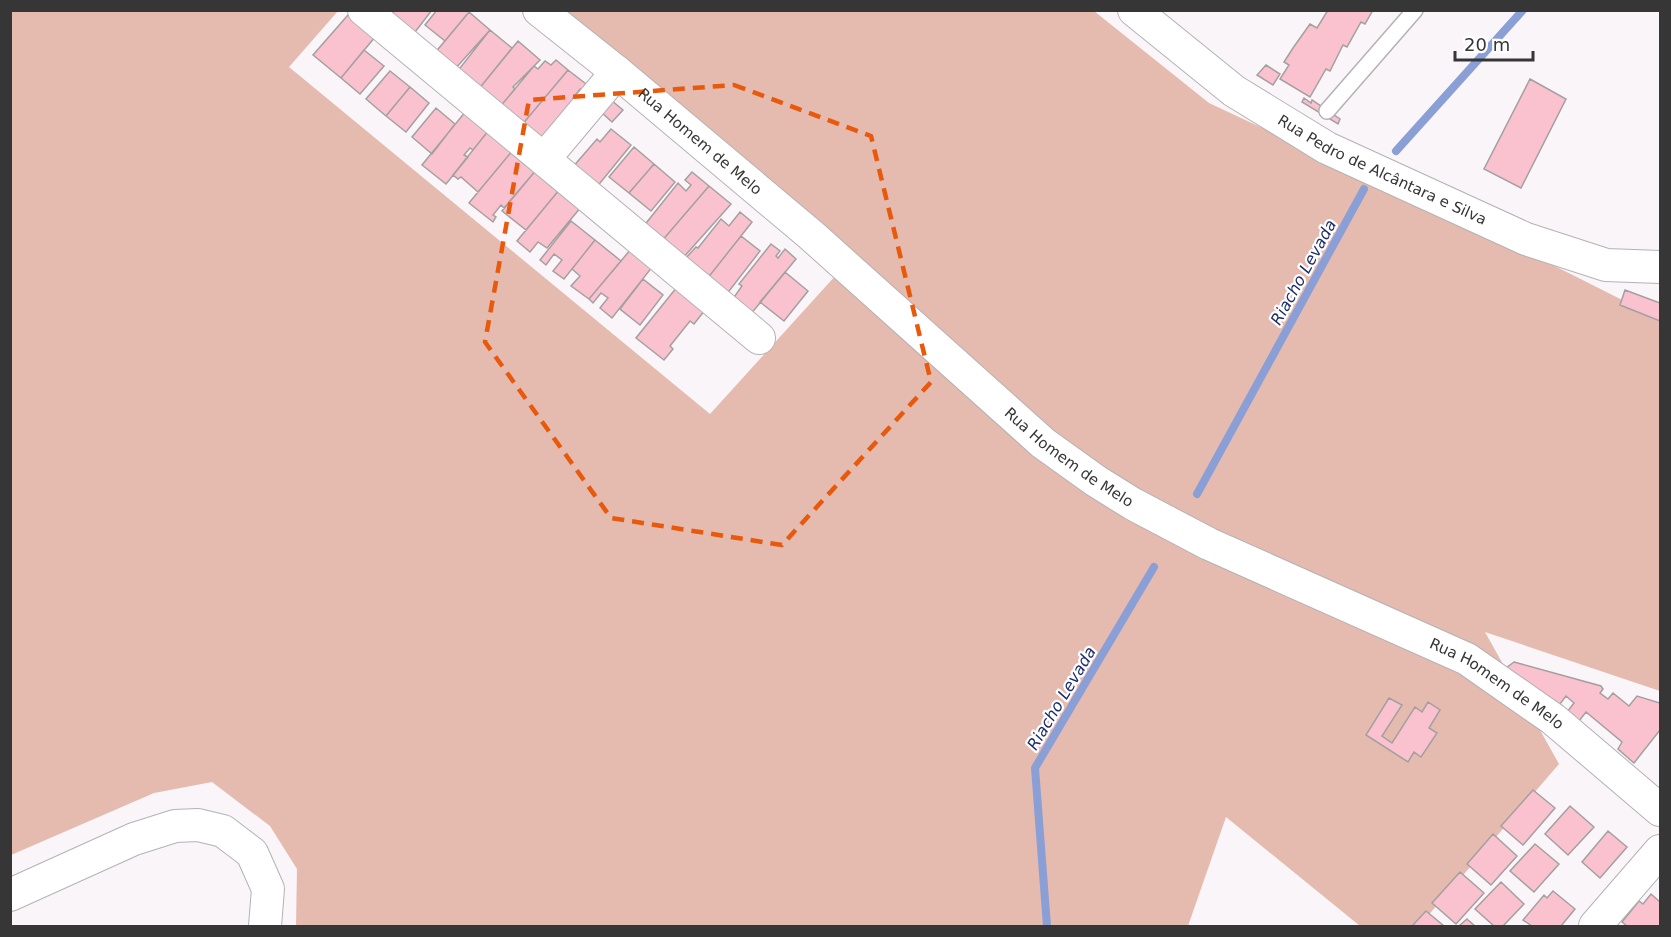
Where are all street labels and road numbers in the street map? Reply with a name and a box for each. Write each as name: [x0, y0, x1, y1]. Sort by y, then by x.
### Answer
street label: Rua Homem de Melo: [634, 85, 766, 199]
street label: Rua Pedro de Alcântara e Silva: [1275, 111, 1489, 229]
street label: Rua Homem de Melo: [1001, 404, 1137, 511]
street label: Rua Homem de Melo: [1427, 635, 1568, 733]

